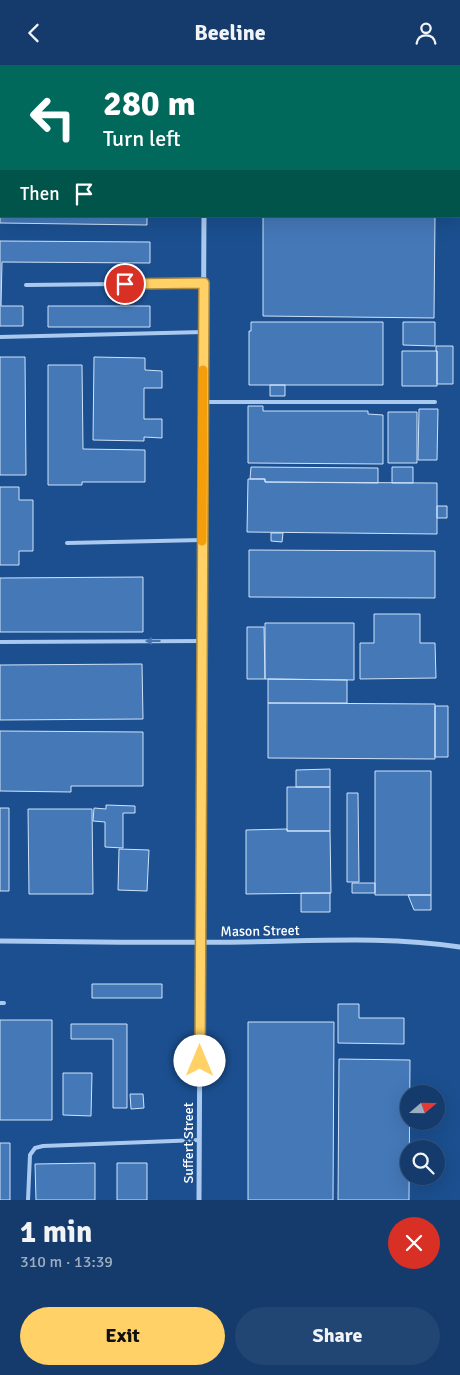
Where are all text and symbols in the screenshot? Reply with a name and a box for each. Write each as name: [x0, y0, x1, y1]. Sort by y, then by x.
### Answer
icon: back: [20, 19, 48, 47]
text: Beeline: [194, 19, 266, 46]
icon: person: [412, 19, 440, 47]
text: 280 m: [103, 82, 196, 125]
icon: left: [20, 85, 85, 150]
text: Turn left: [103, 125, 181, 152]
icon: arrive: [70, 180, 98, 208]
text: Then: [20, 182, 60, 206]
pin: [104, 263, 146, 305]
icon: arrive: [111, 270, 139, 298]
one-way arrow: [145, 637, 161, 645]
street label: Mason Street: [220, 922, 300, 940]
position arrow: [173, 1034, 225, 1086]
north arrow: [400, 1085, 445, 1130]
map controls: [400, 1085, 445, 1185]
street label: Suffert Street: [180, 1102, 197, 1184]
button: search: [400, 1140, 445, 1185]
text: 1 min: [20, 1214, 92, 1251]
button: close: [388, 1217, 440, 1269]
text: 310 m · 13:39: [20, 1252, 113, 1272]
button: Exit: [20, 1307, 225, 1365]
button: Share: [235, 1307, 440, 1365]

